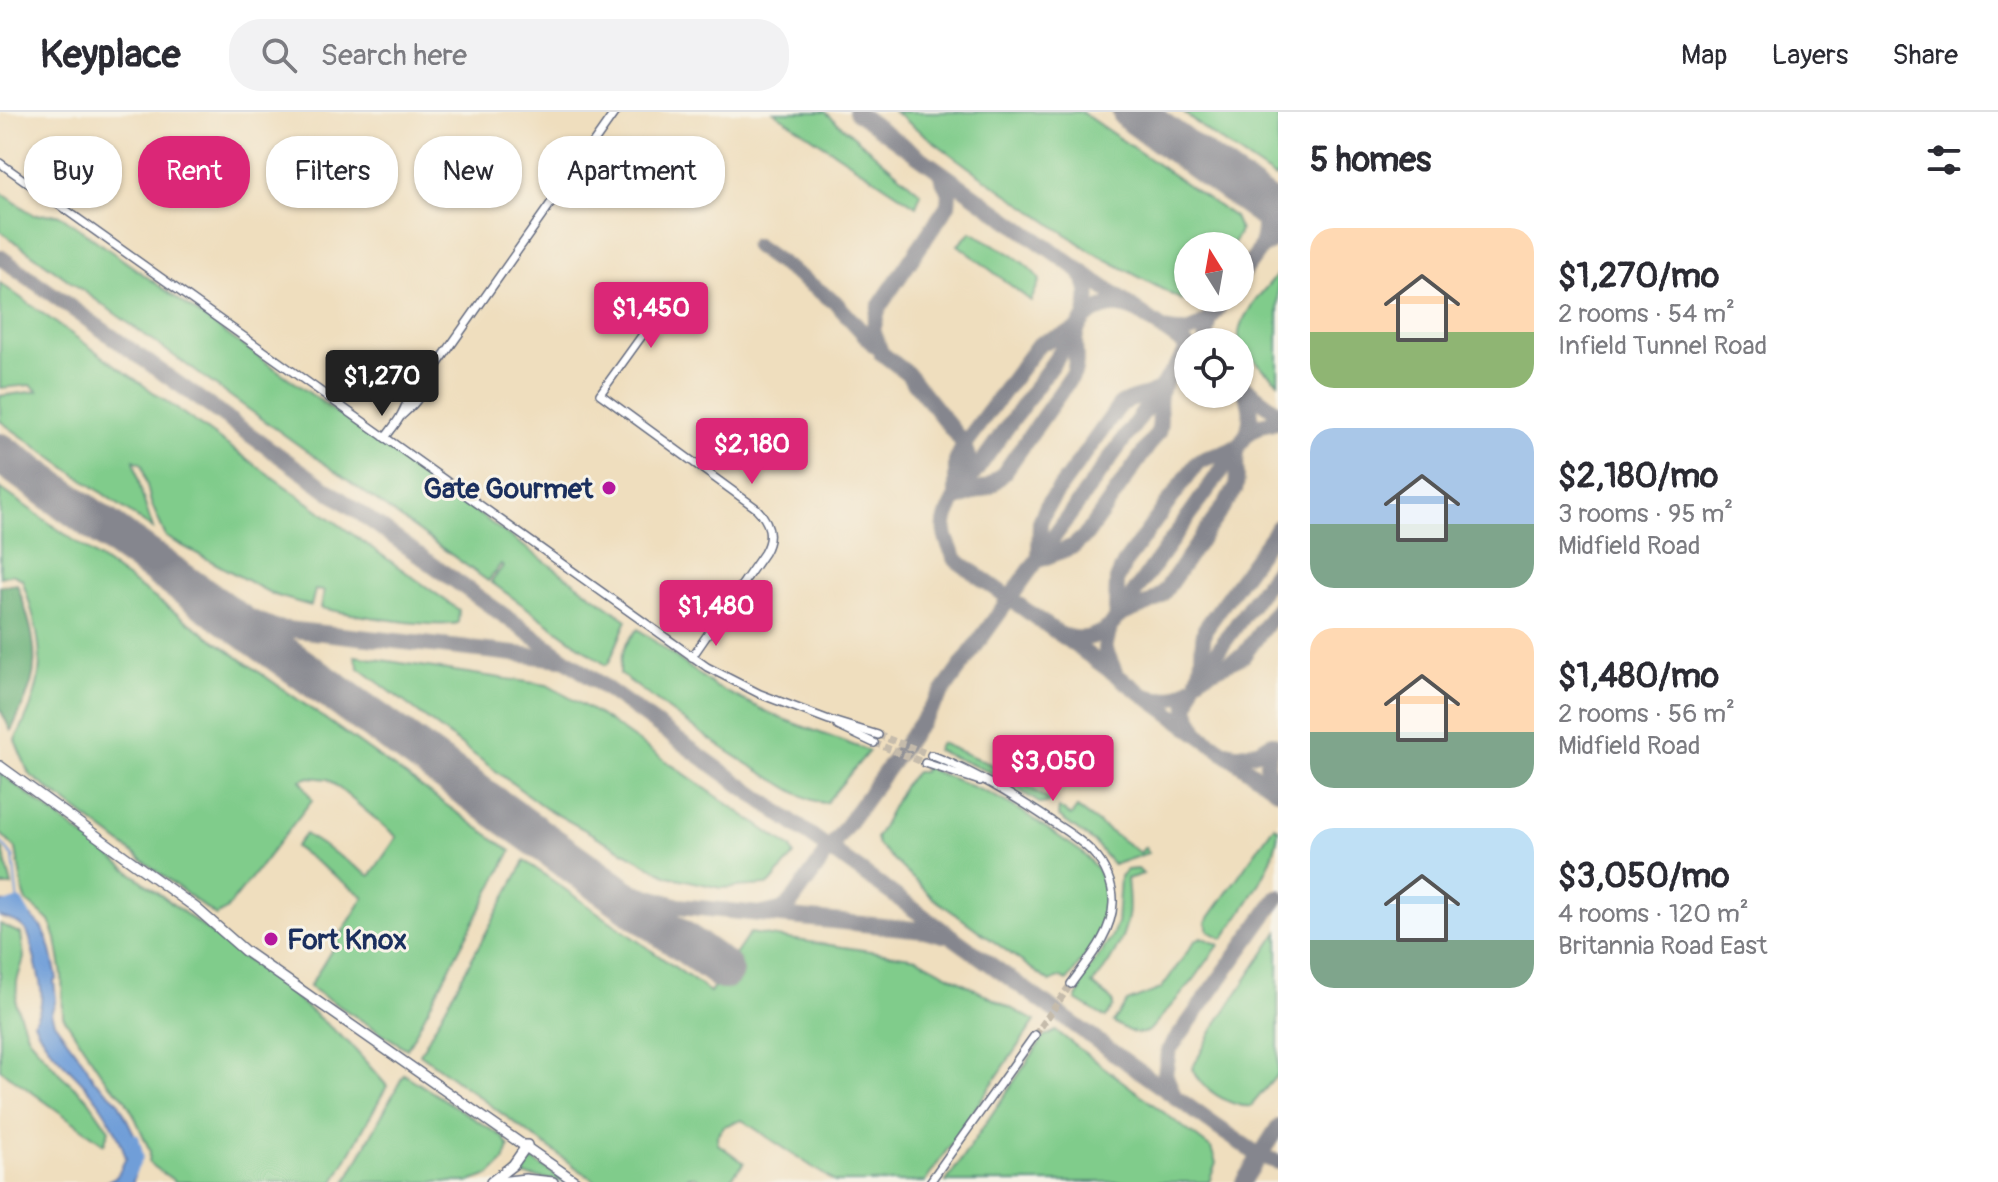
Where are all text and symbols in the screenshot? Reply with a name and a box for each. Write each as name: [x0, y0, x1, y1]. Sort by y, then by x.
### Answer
search box: [229, 19, 789, 91]
text: Keyplace: [40, 31, 181, 79]
icon: search: [257, 33, 301, 77]
text: Search here: [321, 37, 467, 74]
text: Map: [1681, 38, 1727, 73]
text: Layers: [1771, 38, 1848, 73]
text: Share: [1892, 38, 1958, 73]
chip: Buy: [24, 136, 122, 208]
chip: Rent: [138, 136, 250, 208]
chip: Filters: [266, 136, 398, 208]
chip: New: [414, 136, 522, 208]
chip: Apartment: [538, 136, 725, 208]
icon: filters: [1922, 138, 1966, 182]
text: 5 homes: [1310, 139, 1431, 182]
north arrow: [1174, 232, 1254, 312]
map controls: [1174, 232, 1254, 408]
text: $1,270/mo: [1558, 255, 1719, 298]
icon: home: [1374, 260, 1470, 356]
pin: $1,450: [586, 282, 716, 350]
text: $1,450: [612, 292, 690, 324]
text: 2 rooms · 54 m²: [1558, 298, 1735, 330]
button: locate: [1174, 328, 1254, 408]
text: Infield Tunnel Road: [1558, 330, 1767, 362]
pin: $1,270: [317, 350, 447, 418]
text: $1,270: [344, 360, 420, 392]
pin: $2,180: [687, 418, 817, 486]
text: $2,180: [714, 428, 790, 460]
text: $2,180/mo: [1558, 455, 1718, 498]
icon: home: [1374, 460, 1470, 556]
place label: Gate Gourmet: [423, 472, 594, 507]
marker: Gate Gourmet: [600, 479, 618, 497]
text: 3 rooms · 95 m²: [1558, 498, 1733, 530]
text: Midfield Road: [1558, 530, 1701, 562]
pin: $1,480: [651, 580, 781, 648]
text: $1,480: [678, 590, 754, 622]
text: $1,480/mo: [1558, 655, 1719, 698]
icon: home: [1374, 660, 1470, 756]
text: 2 rooms · 56 m²: [1558, 698, 1735, 730]
text: Midfield Road: [1558, 730, 1701, 762]
pin: $3,050: [988, 735, 1118, 803]
text: $3,050: [1011, 745, 1095, 777]
text: $3,050/mo: [1558, 855, 1730, 898]
icon: home: [1374, 860, 1470, 956]
text: 4 rooms · 120 m²: [1558, 898, 1749, 930]
place label: Fort Knox: [287, 923, 407, 958]
marker: Fort Knox: [262, 930, 280, 948]
text: Britannia Road East: [1558, 930, 1767, 962]

